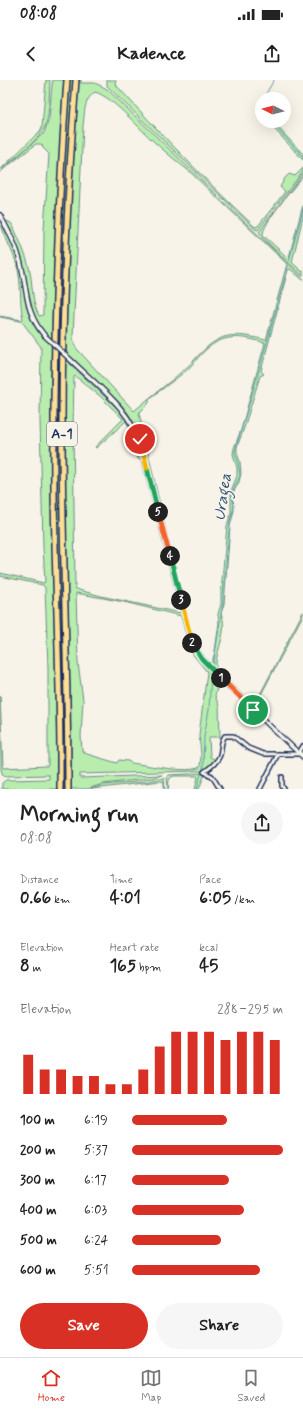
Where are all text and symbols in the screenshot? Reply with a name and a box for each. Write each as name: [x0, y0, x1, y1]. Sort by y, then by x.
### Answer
text: 08:08: [20, 4, 57, 24]
text: Kadence: [117, 42, 186, 66]
icon: back: [20, 43, 42, 65]
icon: share: [261, 43, 283, 65]
north arrow: [255, 92, 291, 128]
map controls: [255, 92, 291, 128]
road number: A-1: [47, 422, 77, 446]
pin: [123, 422, 157, 456]
icon: check: [129, 428, 151, 450]
water label: Uragea: [209, 472, 239, 522]
pin: 5: [148, 502, 168, 522]
text: 5: [155, 505, 161, 519]
pin: 4: [160, 546, 180, 566]
text: 4: [167, 549, 173, 563]
pin: 3: [171, 590, 191, 610]
text: 3: [179, 593, 183, 607]
pin: 2: [182, 633, 202, 653]
text: 2: [189, 636, 195, 650]
pin: 1: [211, 668, 231, 688]
text: 1: [219, 671, 223, 685]
pin: [236, 693, 270, 727]
icon: arrive: [242, 699, 264, 721]
text: Morning run: [20, 801, 139, 829]
button: share: [241, 802, 283, 844]
text: 08:08: [20, 830, 52, 847]
text: Distance: [20, 873, 59, 887]
text: Time: [110, 873, 133, 887]
text: Pace: [199, 873, 221, 887]
text: 0.66: [20, 887, 51, 909]
text: 4:01: [110, 887, 141, 909]
text: 6:05: [199, 887, 231, 909]
text: km: [51, 893, 70, 907]
text: /km: [231, 893, 255, 907]
text: Elevation: [20, 941, 63, 955]
text: Heart rate: [110, 941, 159, 955]
text: kcal: [199, 941, 218, 955]
text: 8: [20, 955, 30, 977]
text: 165: [110, 955, 136, 977]
text: 45: [199, 955, 218, 977]
text: m: [30, 961, 41, 975]
text: bpm: [136, 961, 161, 975]
text: Elevation: [20, 1001, 71, 1018]
text: 288–295 m: [217, 1001, 283, 1018]
text: 100 m: [20, 1112, 55, 1129]
text: 6:19: [84, 1112, 108, 1129]
text: 200 m: [20, 1142, 55, 1159]
text: 5:37: [84, 1142, 108, 1159]
text: 300 m: [20, 1172, 55, 1189]
text: 6:17: [84, 1172, 106, 1189]
text: 400 m: [20, 1202, 57, 1219]
text: 6:03: [84, 1202, 107, 1219]
text: 500 m: [20, 1232, 57, 1249]
text: 6:24: [84, 1232, 108, 1249]
text: 600 m: [20, 1262, 56, 1279]
text: 5:51: [84, 1262, 109, 1279]
button: Save: [20, 1303, 148, 1349]
button: Share: [156, 1303, 283, 1349]
tab: Home: [38, 1367, 65, 1405]
tab: Map: [140, 1367, 162, 1405]
tab: Saved: [238, 1367, 265, 1405]

